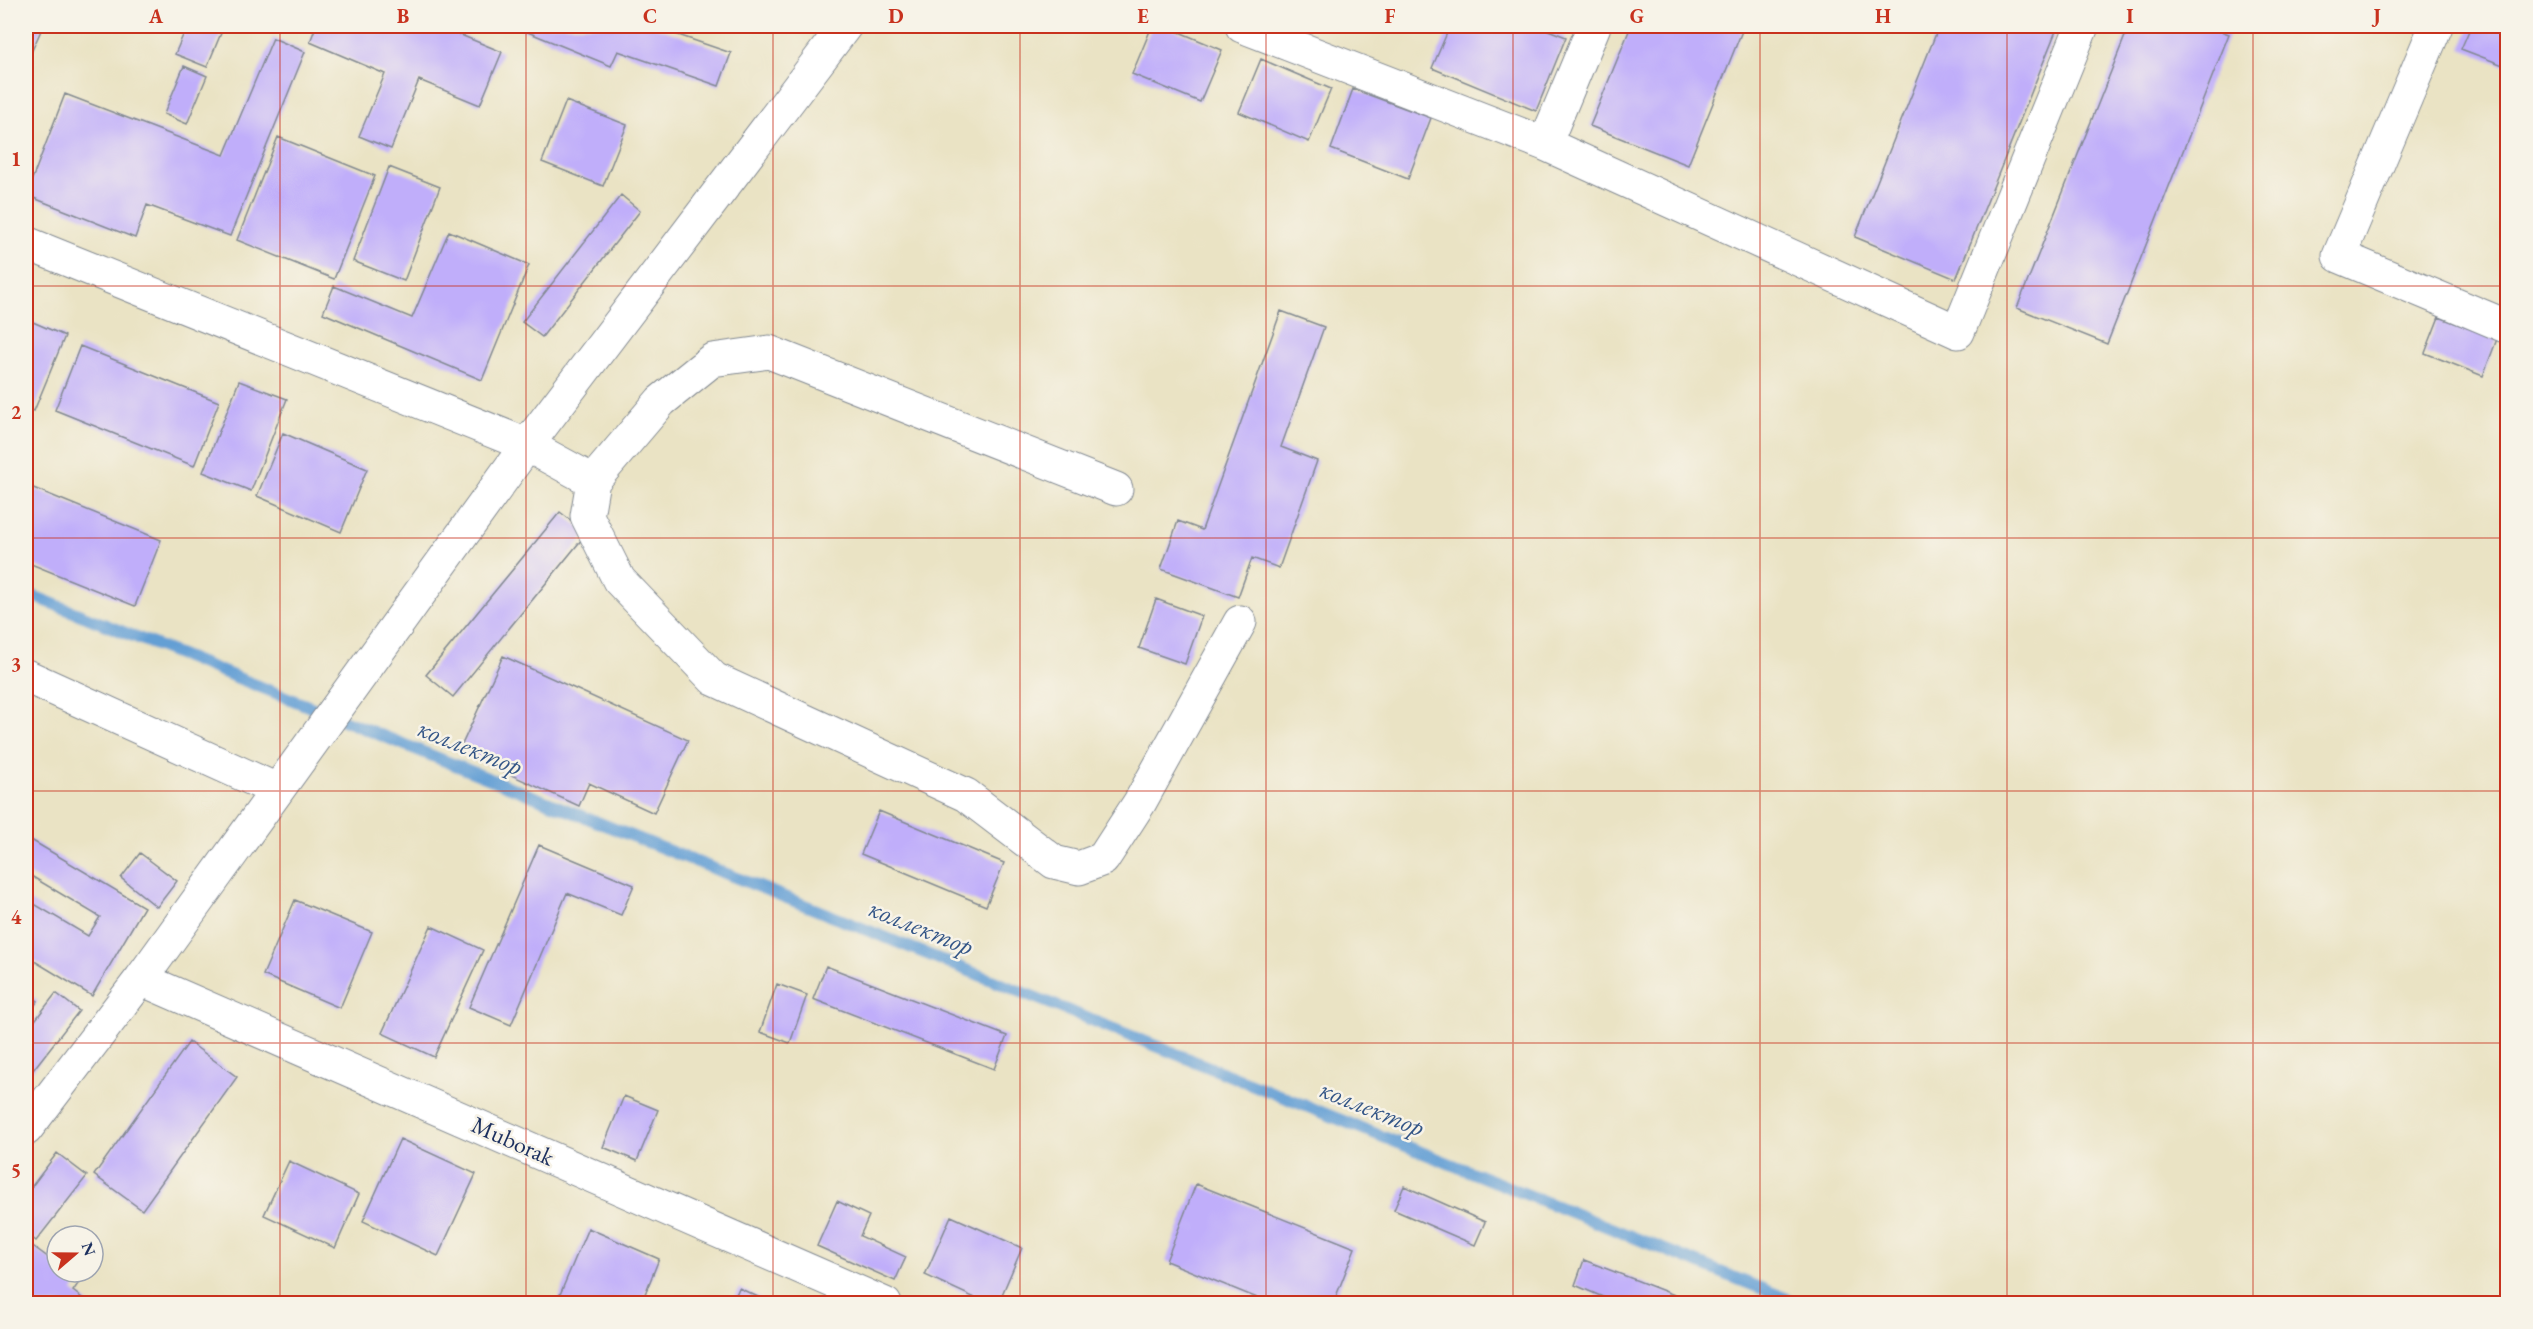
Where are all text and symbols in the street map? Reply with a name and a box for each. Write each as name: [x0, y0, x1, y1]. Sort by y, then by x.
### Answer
text: A: [148, 3, 164, 29]
text: B: [397, 3, 409, 29]
text: C: [643, 3, 657, 29]
text: D: [888, 3, 904, 29]
text: E: [1137, 3, 1149, 29]
text: F: [1385, 3, 1396, 29]
text: G: [1630, 3, 1644, 29]
text: H: [1875, 3, 1891, 29]
text: I: [2126, 3, 2134, 29]
text: J: [2371, 3, 2381, 29]
text: 1: [11, 146, 21, 172]
text: 2: [11, 399, 22, 425]
text: 3: [11, 651, 21, 677]
water label: коллектор: [413, 711, 528, 784]
water label: коллектор: [864, 891, 979, 964]
text: 4: [11, 904, 22, 930]
water label: коллектор: [1315, 1072, 1430, 1145]
street label: Muborak: [467, 1109, 560, 1173]
text: 5: [11, 1157, 21, 1183]
north arrow: [45, 1224, 105, 1284]
text: N: [77, 1239, 101, 1259]

